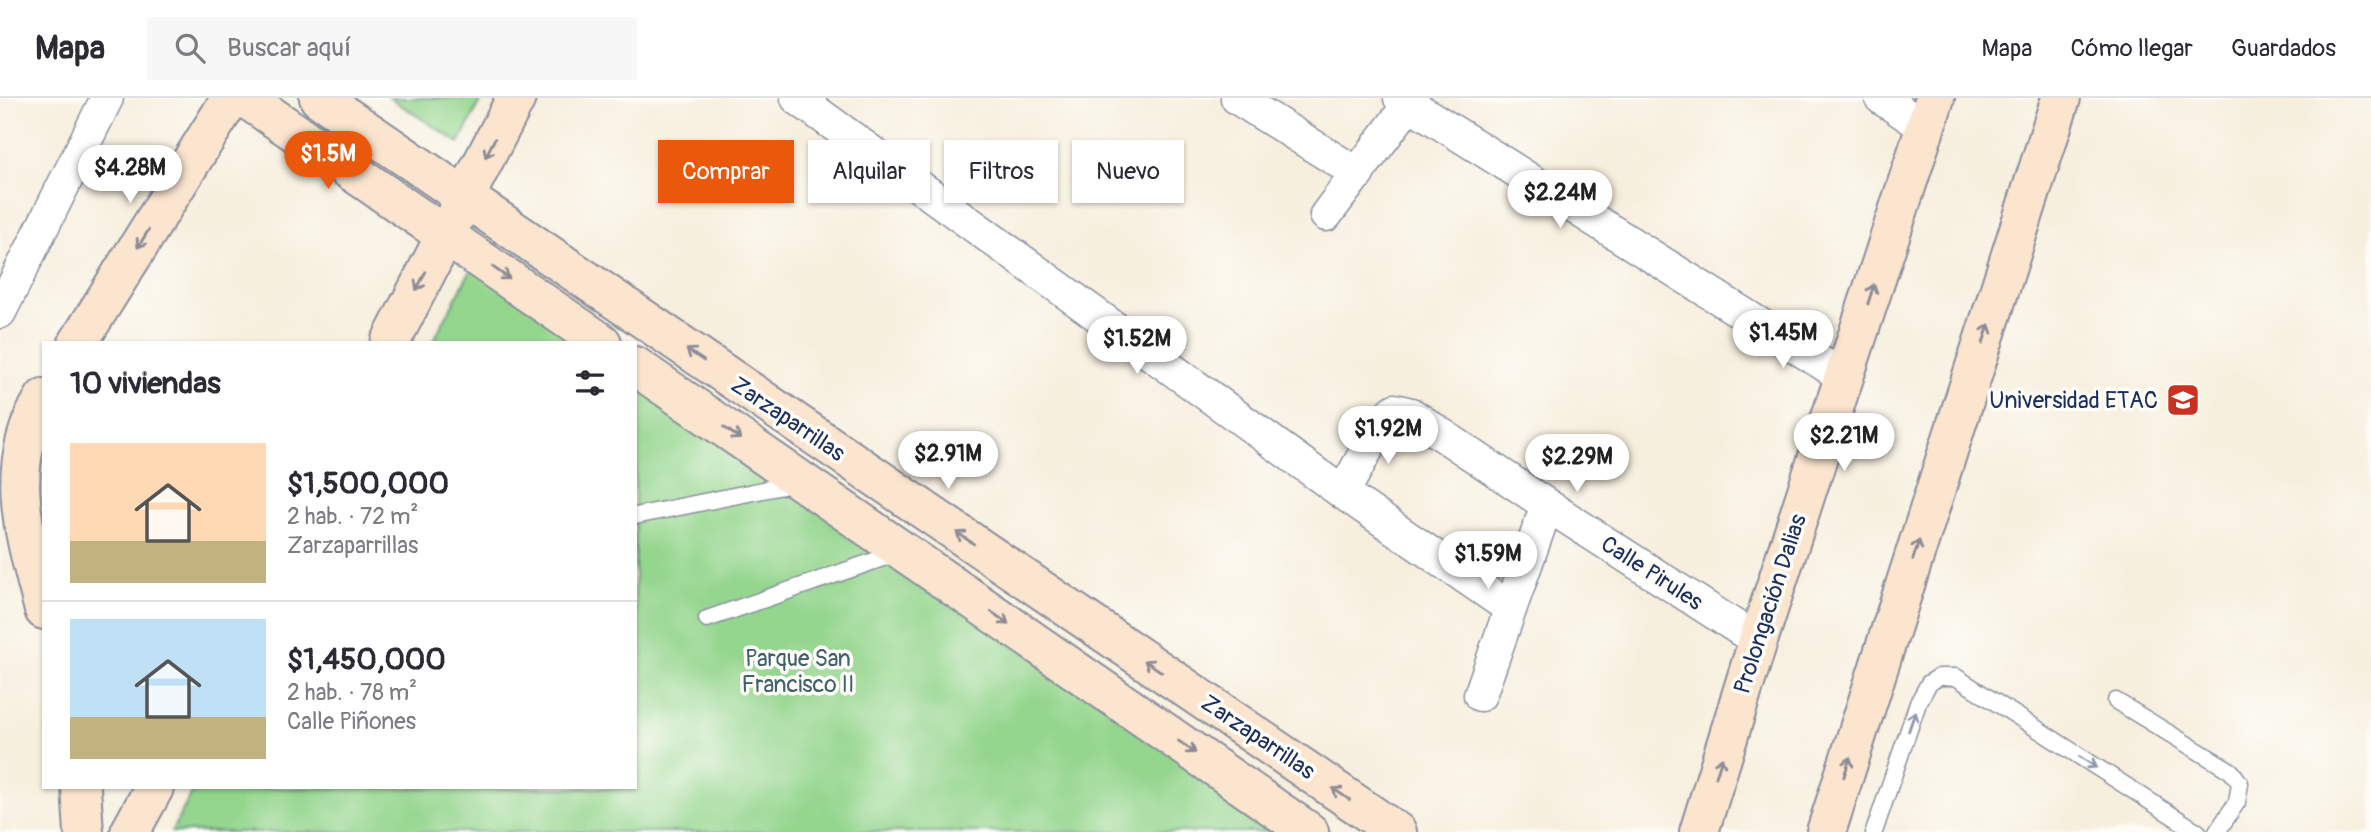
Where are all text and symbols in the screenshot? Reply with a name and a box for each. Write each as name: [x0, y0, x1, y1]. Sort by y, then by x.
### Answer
search box: [147, 17, 637, 80]
text: Mapa: [35, 28, 105, 69]
icon: search: [171, 29, 209, 67]
text: Buscar aquí: [227, 32, 351, 64]
text: Mapa: [1982, 34, 2033, 63]
text: Cómo llegar: [2071, 34, 2193, 63]
text: Guardados: [2231, 34, 2336, 63]
pin: $1.5M: [279, 132, 377, 191]
one-way arrow: [483, 137, 497, 158]
text: $1.5M: [300, 139, 356, 168]
chip: Comprar: [658, 140, 794, 203]
chip: Alquilar: [808, 140, 930, 203]
chip: Filtros: [944, 140, 1058, 203]
chip: Nuevo: [1072, 140, 1184, 203]
pin: $4.28M: [73, 146, 187, 205]
text: $4.28M: [94, 153, 166, 182]
pin: $2.24M: [1503, 170, 1617, 230]
text: $2.24M: [1523, 178, 1597, 207]
one-way arrow: [136, 229, 151, 248]
one-way arrow: [491, 266, 510, 280]
one-way arrow: [414, 270, 428, 291]
one-way arrow: [1866, 283, 1879, 305]
pin: $1.45M: [1726, 310, 1840, 370]
pin: $1.52M: [1080, 316, 1194, 376]
text: $1.45M: [1749, 318, 1817, 347]
one-way arrow: [1980, 323, 1993, 345]
text: $1.52M: [1103, 324, 1171, 353]
one-way arrow: [686, 348, 705, 362]
icon: filters: [571, 364, 609, 402]
text: 10 viviendas: [70, 365, 221, 402]
street label: Zarzaparrillas: [725, 370, 851, 468]
school or university icon: Universidad ETAC: [2164, 381, 2202, 419]
place label: Universidad ETAC: [1989, 386, 2158, 415]
pin: $1.92M: [1331, 406, 1445, 466]
text: $1.92M: [1354, 414, 1422, 443]
pin: $2.21M: [1787, 414, 1901, 473]
text: $2.21M: [1810, 421, 1878, 450]
one-way arrow: [722, 426, 741, 440]
pin: $2.91M: [891, 432, 1005, 491]
pin: $2.29M: [1520, 434, 1634, 494]
text: $2.91M: [914, 439, 982, 468]
text: $2.29M: [1541, 442, 1613, 471]
text: $1,500,000: [287, 465, 449, 502]
icon: home: [126, 471, 210, 555]
text: 2 hab. · 72 m²: [287, 502, 418, 531]
street label: Prolongación Dalias: [1727, 510, 1813, 698]
street label: Calle Pirules: [1596, 529, 1708, 617]
text: Zarzaparrillas: [287, 531, 418, 560]
one-way arrow: [955, 531, 975, 545]
pin: $1.59M: [1431, 532, 1545, 591]
text: $1.59M: [1454, 539, 1522, 568]
one-way arrow: [1911, 540, 1923, 562]
one-way arrow: [989, 611, 1009, 625]
text: $1,450,000: [287, 641, 446, 678]
park label: Parque San Francisco II: [741, 644, 855, 699]
icon: home: [126, 647, 210, 731]
one-way arrow: [1144, 659, 1163, 673]
text: 2 hab. · 78 m²: [287, 678, 417, 707]
street label: Zarzaparrillas: [1195, 688, 1321, 786]
text: Calle Piñones: [287, 707, 416, 736]
one-way arrow: [1906, 710, 1919, 732]
one-way arrow: [1177, 740, 1196, 754]
one-way arrow: [2078, 755, 2098, 769]
one-way arrow: [1714, 756, 1727, 778]
one-way arrow: [1841, 756, 1854, 778]
one-way arrow: [1332, 787, 1351, 801]

